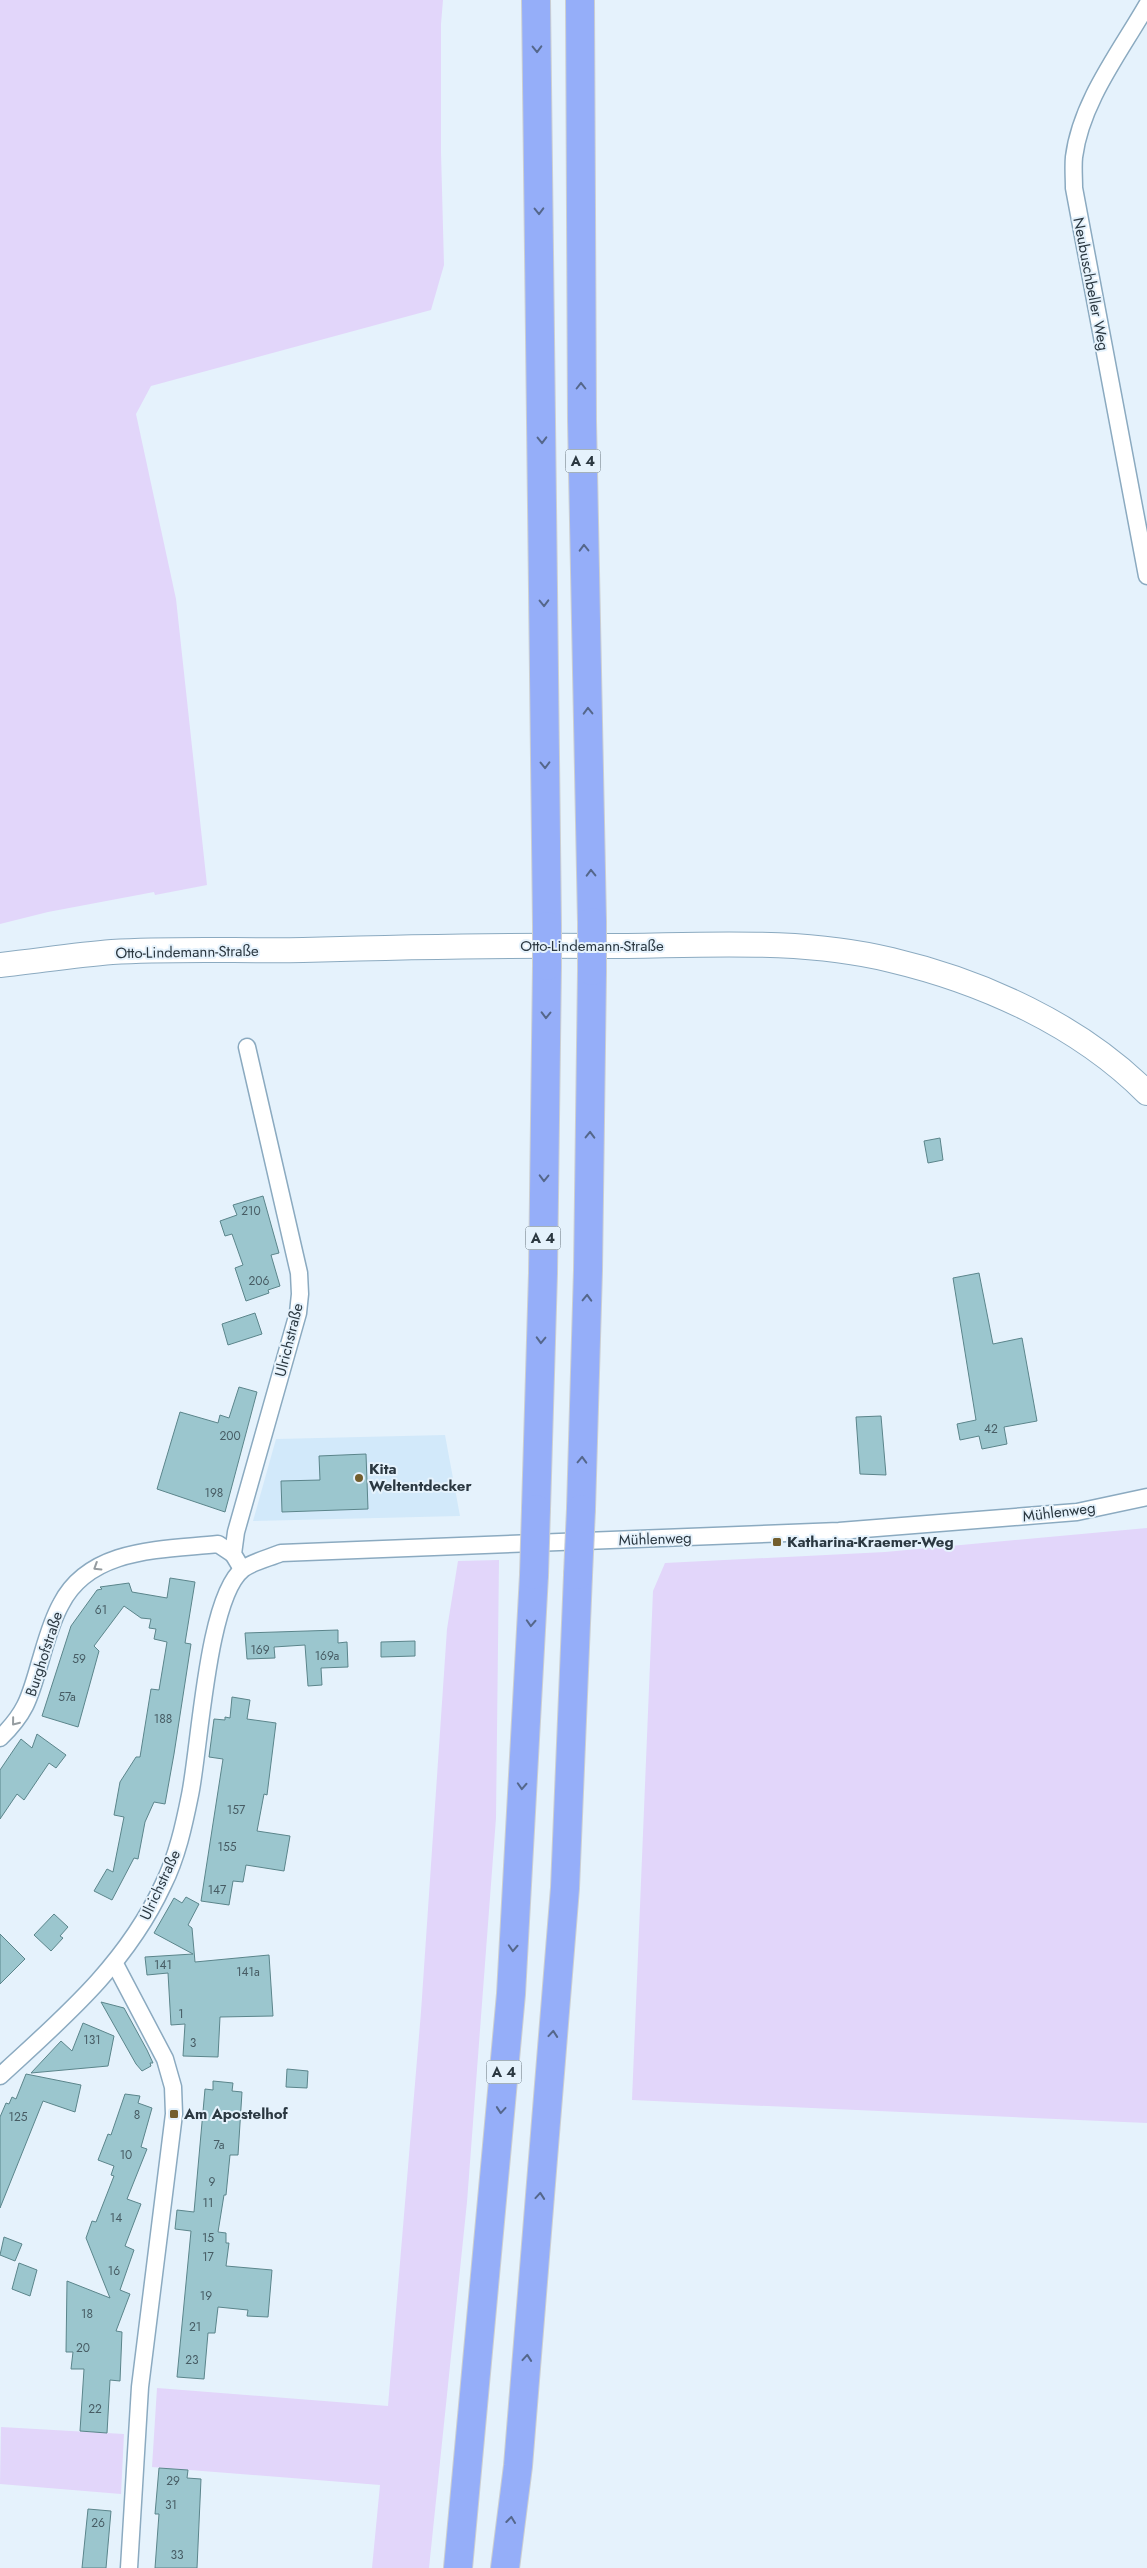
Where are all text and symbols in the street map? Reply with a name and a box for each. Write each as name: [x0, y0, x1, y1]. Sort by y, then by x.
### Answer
one-way arrow: [532, 45, 542, 53]
one-way arrow: [534, 207, 545, 215]
street label: Neubuschbeller Weg: [1067, 216, 1115, 352]
one-way arrow: [576, 382, 587, 390]
one-way arrow: [537, 436, 547, 444]
road number: A 4: [566, 450, 600, 472]
one-way arrow: [579, 544, 590, 552]
one-way arrow: [539, 599, 549, 607]
one-way arrow: [583, 707, 593, 714]
one-way arrow: [540, 762, 550, 769]
one-way arrow: [586, 869, 597, 877]
street label: Otto-Lindemann-Straße: [520, 935, 664, 957]
street label: Otto-Lindemann-Straße: [115, 940, 259, 964]
one-way arrow: [541, 1012, 551, 1019]
one-way arrow: [584, 1131, 595, 1139]
one-way arrow: [539, 1174, 549, 1182]
house number: 210: [241, 1202, 261, 1220]
road number: A 4: [526, 1226, 560, 1250]
house number: 206: [249, 1272, 270, 1290]
one-way arrow: [582, 1293, 592, 1301]
street label: Ulrichstraße: [269, 1301, 309, 1379]
one-way arrow: [536, 1336, 546, 1344]
house number: 42: [984, 1420, 998, 1438]
house number: 200: [219, 1427, 241, 1445]
one-way arrow: [577, 1456, 588, 1464]
place label: Kita Weltentdecker: [369, 1458, 472, 1497]
marker: Kita Weltentdecker: [353, 1472, 365, 1484]
house number: 198: [205, 1484, 223, 1502]
street label: Mühlenweg: [1021, 1497, 1097, 1527]
street label: Mühlenweg: [618, 1527, 692, 1551]
place label: Katharina-Kraemer-Weg: [787, 1531, 954, 1553]
marker: Katharina-Kraemer-Weg: [771, 1536, 783, 1548]
one-way arrow: [93, 1561, 102, 1571]
house number: 61: [95, 1601, 107, 1619]
street label: Burghofstraße: [20, 1608, 68, 1699]
one-way arrow: [526, 1620, 537, 1628]
house number: 169: [250, 1641, 270, 1659]
house number: 169a: [315, 1647, 340, 1665]
house number: 59: [72, 1650, 86, 1668]
house number: 57a: [58, 1688, 76, 1706]
house number: 188: [154, 1710, 172, 1728]
one-way arrow: [12, 1716, 20, 1725]
one-way arrow: [517, 1782, 528, 1790]
house number: 157: [227, 1801, 246, 1819]
house number: 155: [218, 1838, 237, 1856]
street label: Ulrichstraße: [134, 1846, 186, 1924]
house number: 147: [208, 1881, 227, 1899]
one-way arrow: [508, 1944, 519, 1952]
house number: 141: [154, 1956, 172, 1974]
house number: 141a: [236, 1963, 260, 1981]
house number: 1: [178, 2005, 184, 2023]
one-way arrow: [547, 2030, 558, 2038]
house number: 131: [83, 2031, 101, 2049]
house number: 3: [190, 2034, 197, 2052]
road number: A 4: [486, 2060, 522, 2084]
place label: Am Apostelhof: [183, 2103, 289, 2125]
house number: 8: [134, 2106, 140, 2124]
one-way arrow: [495, 2106, 506, 2114]
house number: 125: [9, 2108, 28, 2126]
marker: Am Apostelhof: [168, 2108, 180, 2120]
house number: 7a: [214, 2136, 225, 2154]
house number: 10: [120, 2146, 132, 2164]
house number: 9: [209, 2173, 216, 2191]
one-way arrow: [534, 2192, 545, 2200]
house number: 11: [203, 2194, 213, 2212]
house number: 14: [110, 2209, 122, 2227]
house number: 15: [202, 2229, 214, 2247]
house number: 17: [202, 2248, 215, 2266]
house number: 16: [108, 2262, 120, 2280]
house number: 19: [200, 2287, 212, 2305]
house number: 18: [81, 2305, 93, 2323]
house number: 21: [189, 2318, 201, 2336]
house number: 20: [76, 2339, 90, 2357]
house number: 23: [185, 2351, 199, 2369]
one-way arrow: [521, 2354, 532, 2362]
house number: 22: [88, 2400, 102, 2418]
house number: 29: [166, 2472, 180, 2490]
house number: 31: [165, 2496, 177, 2514]
house number: 26: [91, 2514, 105, 2532]
one-way arrow: [505, 2515, 516, 2523]
house number: 33: [170, 2546, 184, 2564]

